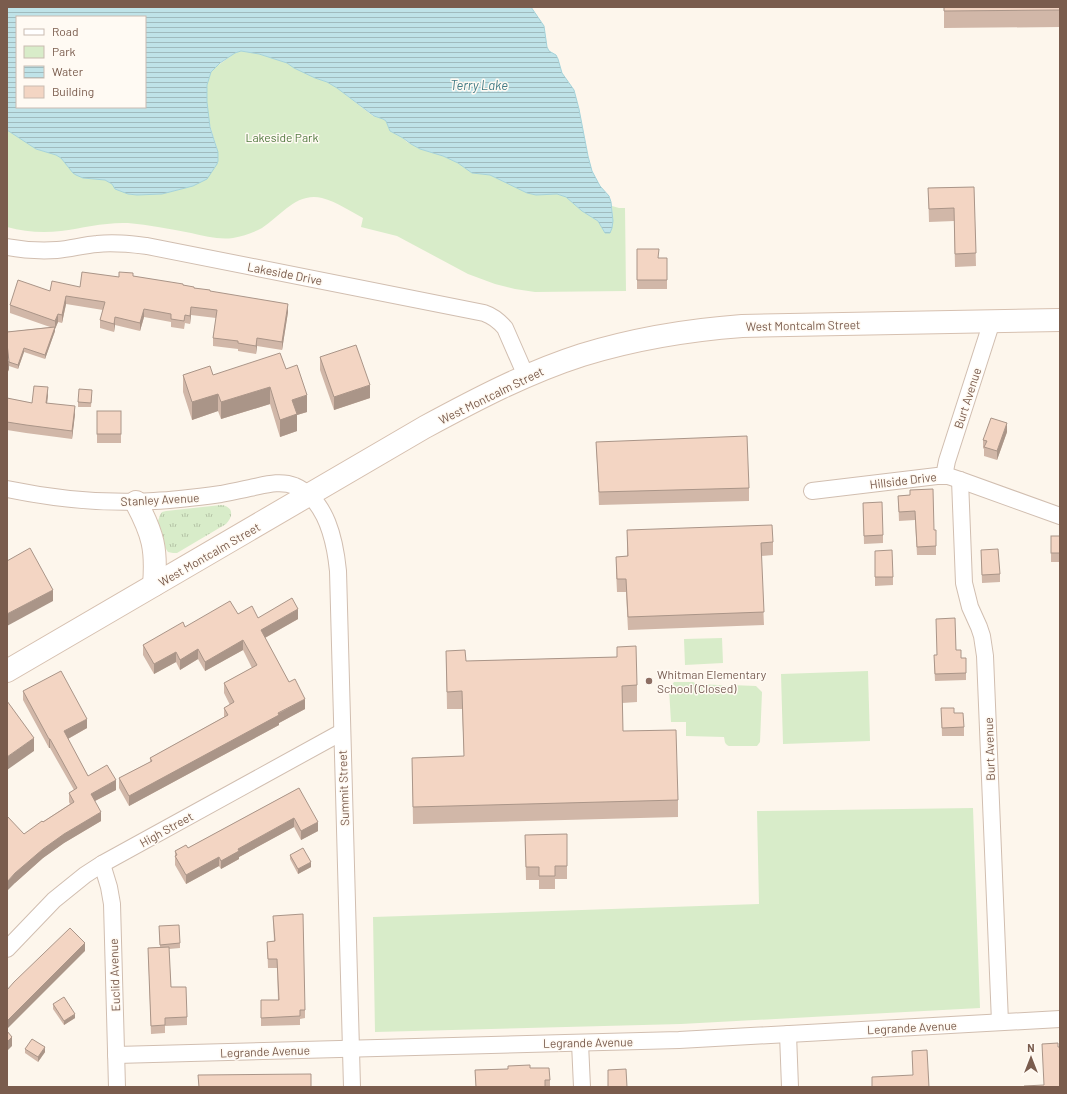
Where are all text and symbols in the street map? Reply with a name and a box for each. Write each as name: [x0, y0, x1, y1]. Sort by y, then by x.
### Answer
legend: [16, 16, 146, 108]
text: Road: [52, 24, 79, 38]
text: Park: [52, 44, 76, 58]
text: Water: [52, 64, 84, 78]
water label: Terry Lake: [450, 77, 508, 93]
text: Building: [52, 84, 94, 98]
park label: Lakeside Park: [246, 130, 318, 144]
street label: Lakeside Drive: [246, 259, 324, 287]
street label: West Montcalm Street: [746, 317, 860, 333]
street label: West Montcalm Street: [436, 364, 546, 426]
street label: Burt Avenue: [951, 366, 983, 430]
street label: Hillside Drive: [869, 469, 937, 491]
street label: Stanley Avenue: [120, 490, 200, 508]
street label: West Montcalm Street: [156, 519, 262, 589]
place label: Whitman Elementary School (Closed): [657, 667, 767, 695]
marker: Whitman Elementary School (Closed): [644, 676, 654, 686]
street label: Burt Avenue: [981, 717, 997, 781]
street label: Summit Street: [335, 750, 351, 826]
street label: High Street: [137, 809, 195, 849]
street label: Euclid Avenue: [106, 938, 122, 1012]
street label: Legrande Avenue: [867, 1018, 957, 1036]
street label: Legrande Avenue: [543, 1034, 633, 1050]
north arrow: [1011, 1038, 1051, 1078]
text: N: [1027, 1041, 1035, 1054]
street label: Legrande Avenue: [220, 1042, 310, 1060]

